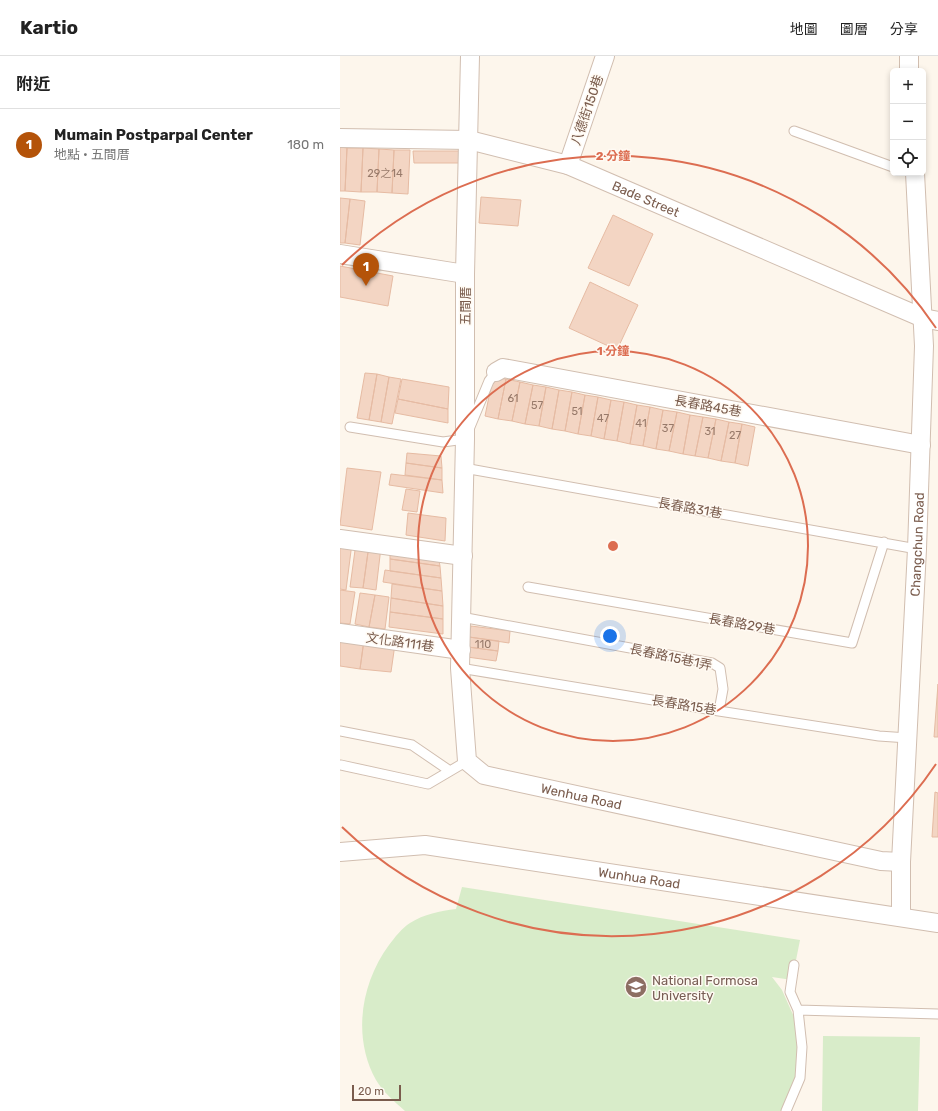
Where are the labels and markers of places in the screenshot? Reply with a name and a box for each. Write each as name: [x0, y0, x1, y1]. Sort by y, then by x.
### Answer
pin: 1: [353, 253, 379, 286]
centre of rings: [606, 539, 620, 553]
place label: National Formosa University: [652, 973, 758, 1003]
school or university icon: National Formosa University: [623, 974, 649, 1000]

